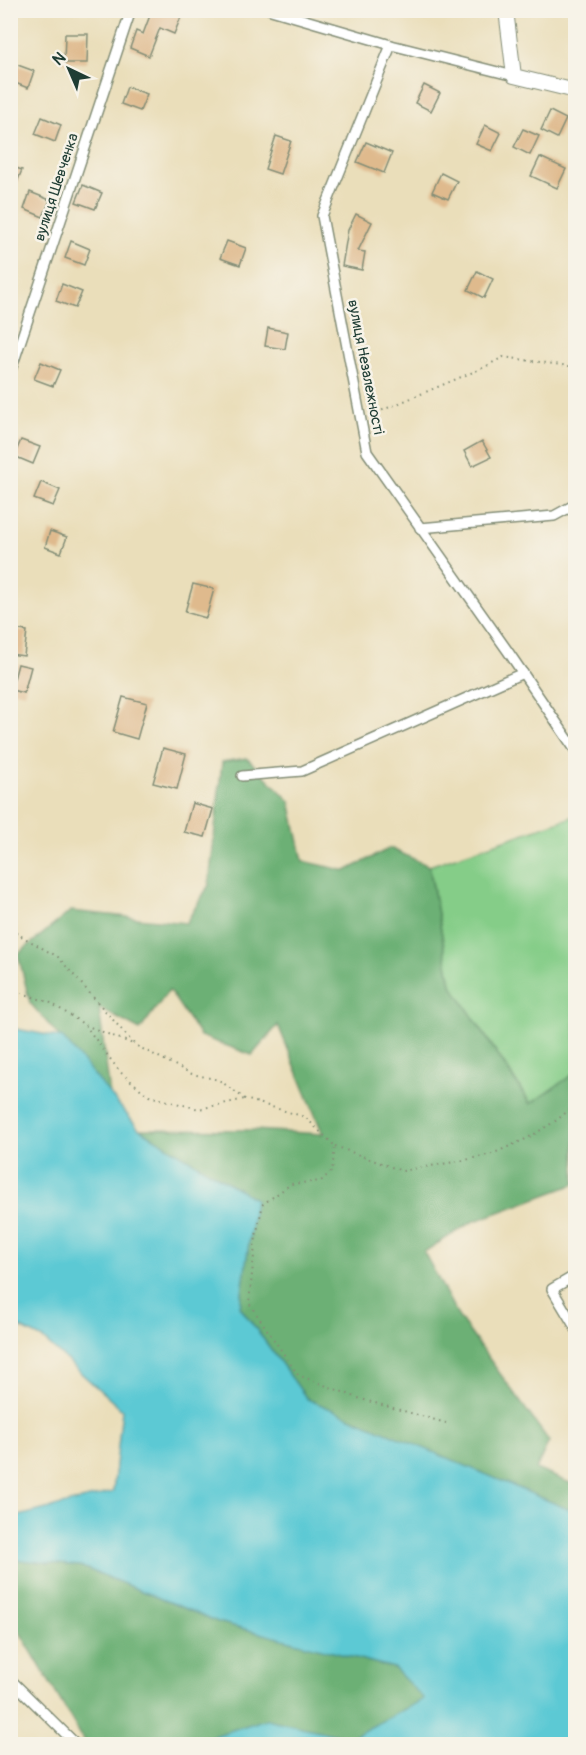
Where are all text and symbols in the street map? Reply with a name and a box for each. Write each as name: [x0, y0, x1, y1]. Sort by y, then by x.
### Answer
north arrow: [39, 39, 99, 99]
text: N: [48, 48, 70, 70]
street label: вулиця Шевченка: [30, 131, 83, 243]
street label: вулиця Незалежності: [343, 298, 388, 437]

